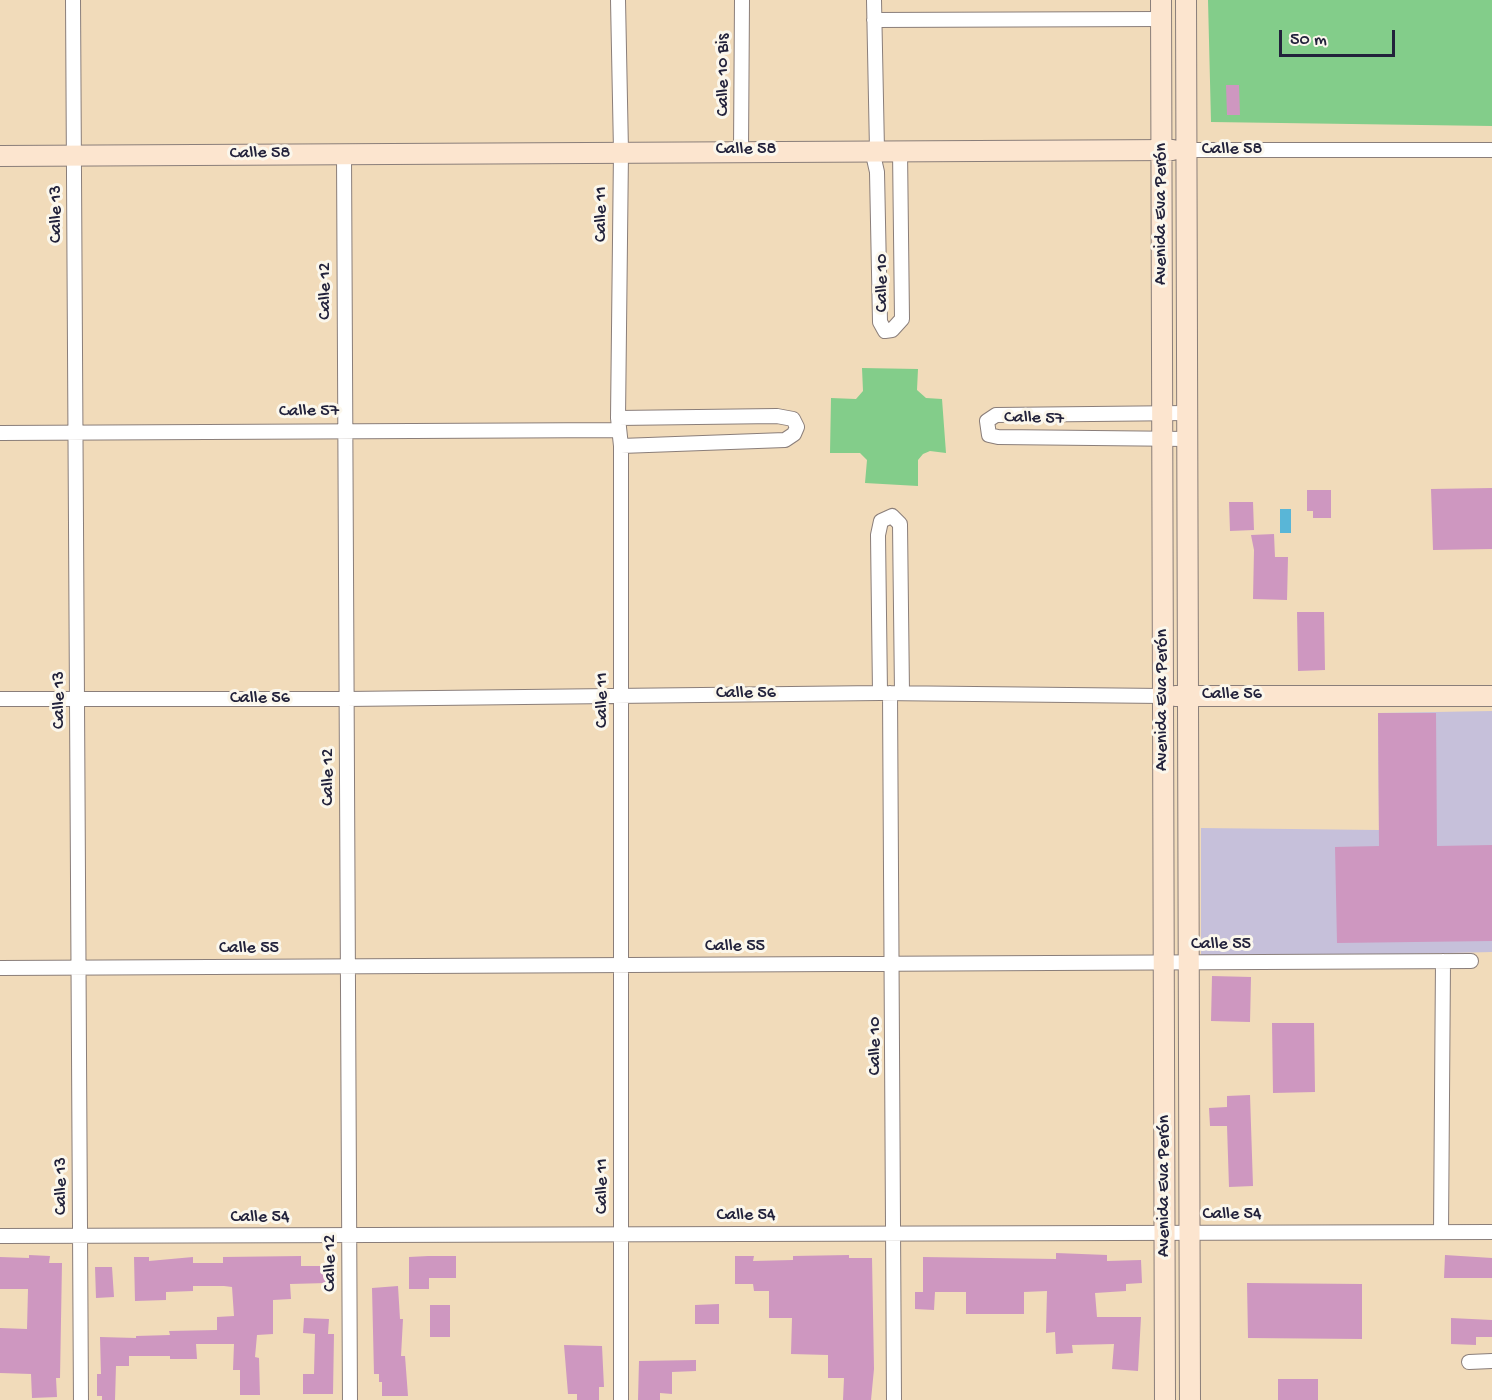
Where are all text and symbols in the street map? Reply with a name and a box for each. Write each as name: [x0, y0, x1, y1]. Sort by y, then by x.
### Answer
scale bar: [1282, 18, 1398, 56]
text: 50 m: [1290, 30, 1327, 51]
street label: Calle 10 Bis: [713, 34, 735, 116]
street label: Calle 58: [716, 139, 776, 161]
street label: Calle 58: [1202, 139, 1262, 161]
street label: Calle 58: [230, 143, 290, 165]
street label: Avenida Eva Perón: [1151, 143, 1173, 285]
street label: Calle 13: [46, 185, 68, 243]
street label: Calle 11: [591, 186, 613, 242]
street label: Calle 10: [872, 254, 894, 312]
street label: Calle 12: [315, 262, 337, 320]
street label: Calle 57: [279, 401, 339, 423]
street label: Calle 57: [1004, 408, 1064, 430]
street label: Avenida Eva Perón: [1152, 629, 1174, 771]
street label: Calle 13: [49, 671, 71, 729]
street label: Calle 11: [592, 672, 614, 728]
street label: Calle 56: [716, 683, 776, 705]
street label: Calle 56: [1202, 684, 1262, 706]
street label: Calle 56: [230, 688, 290, 710]
street label: Calle 12: [318, 748, 340, 806]
street label: Calle 55: [1191, 934, 1251, 956]
street label: Calle 55: [705, 936, 765, 958]
street label: Calle 55: [219, 938, 279, 960]
street label: Calle 10: [865, 1017, 887, 1075]
street label: Avenida Eva Perón: [1154, 1115, 1176, 1257]
street label: Calle 13: [51, 1157, 73, 1215]
street label: Calle 11: [592, 1158, 614, 1214]
street label: Calle 54: [1202, 1204, 1262, 1226]
street label: Calle 54: [716, 1205, 776, 1227]
street label: Calle 54: [230, 1207, 290, 1229]
street label: Calle 12: [320, 1234, 342, 1292]

